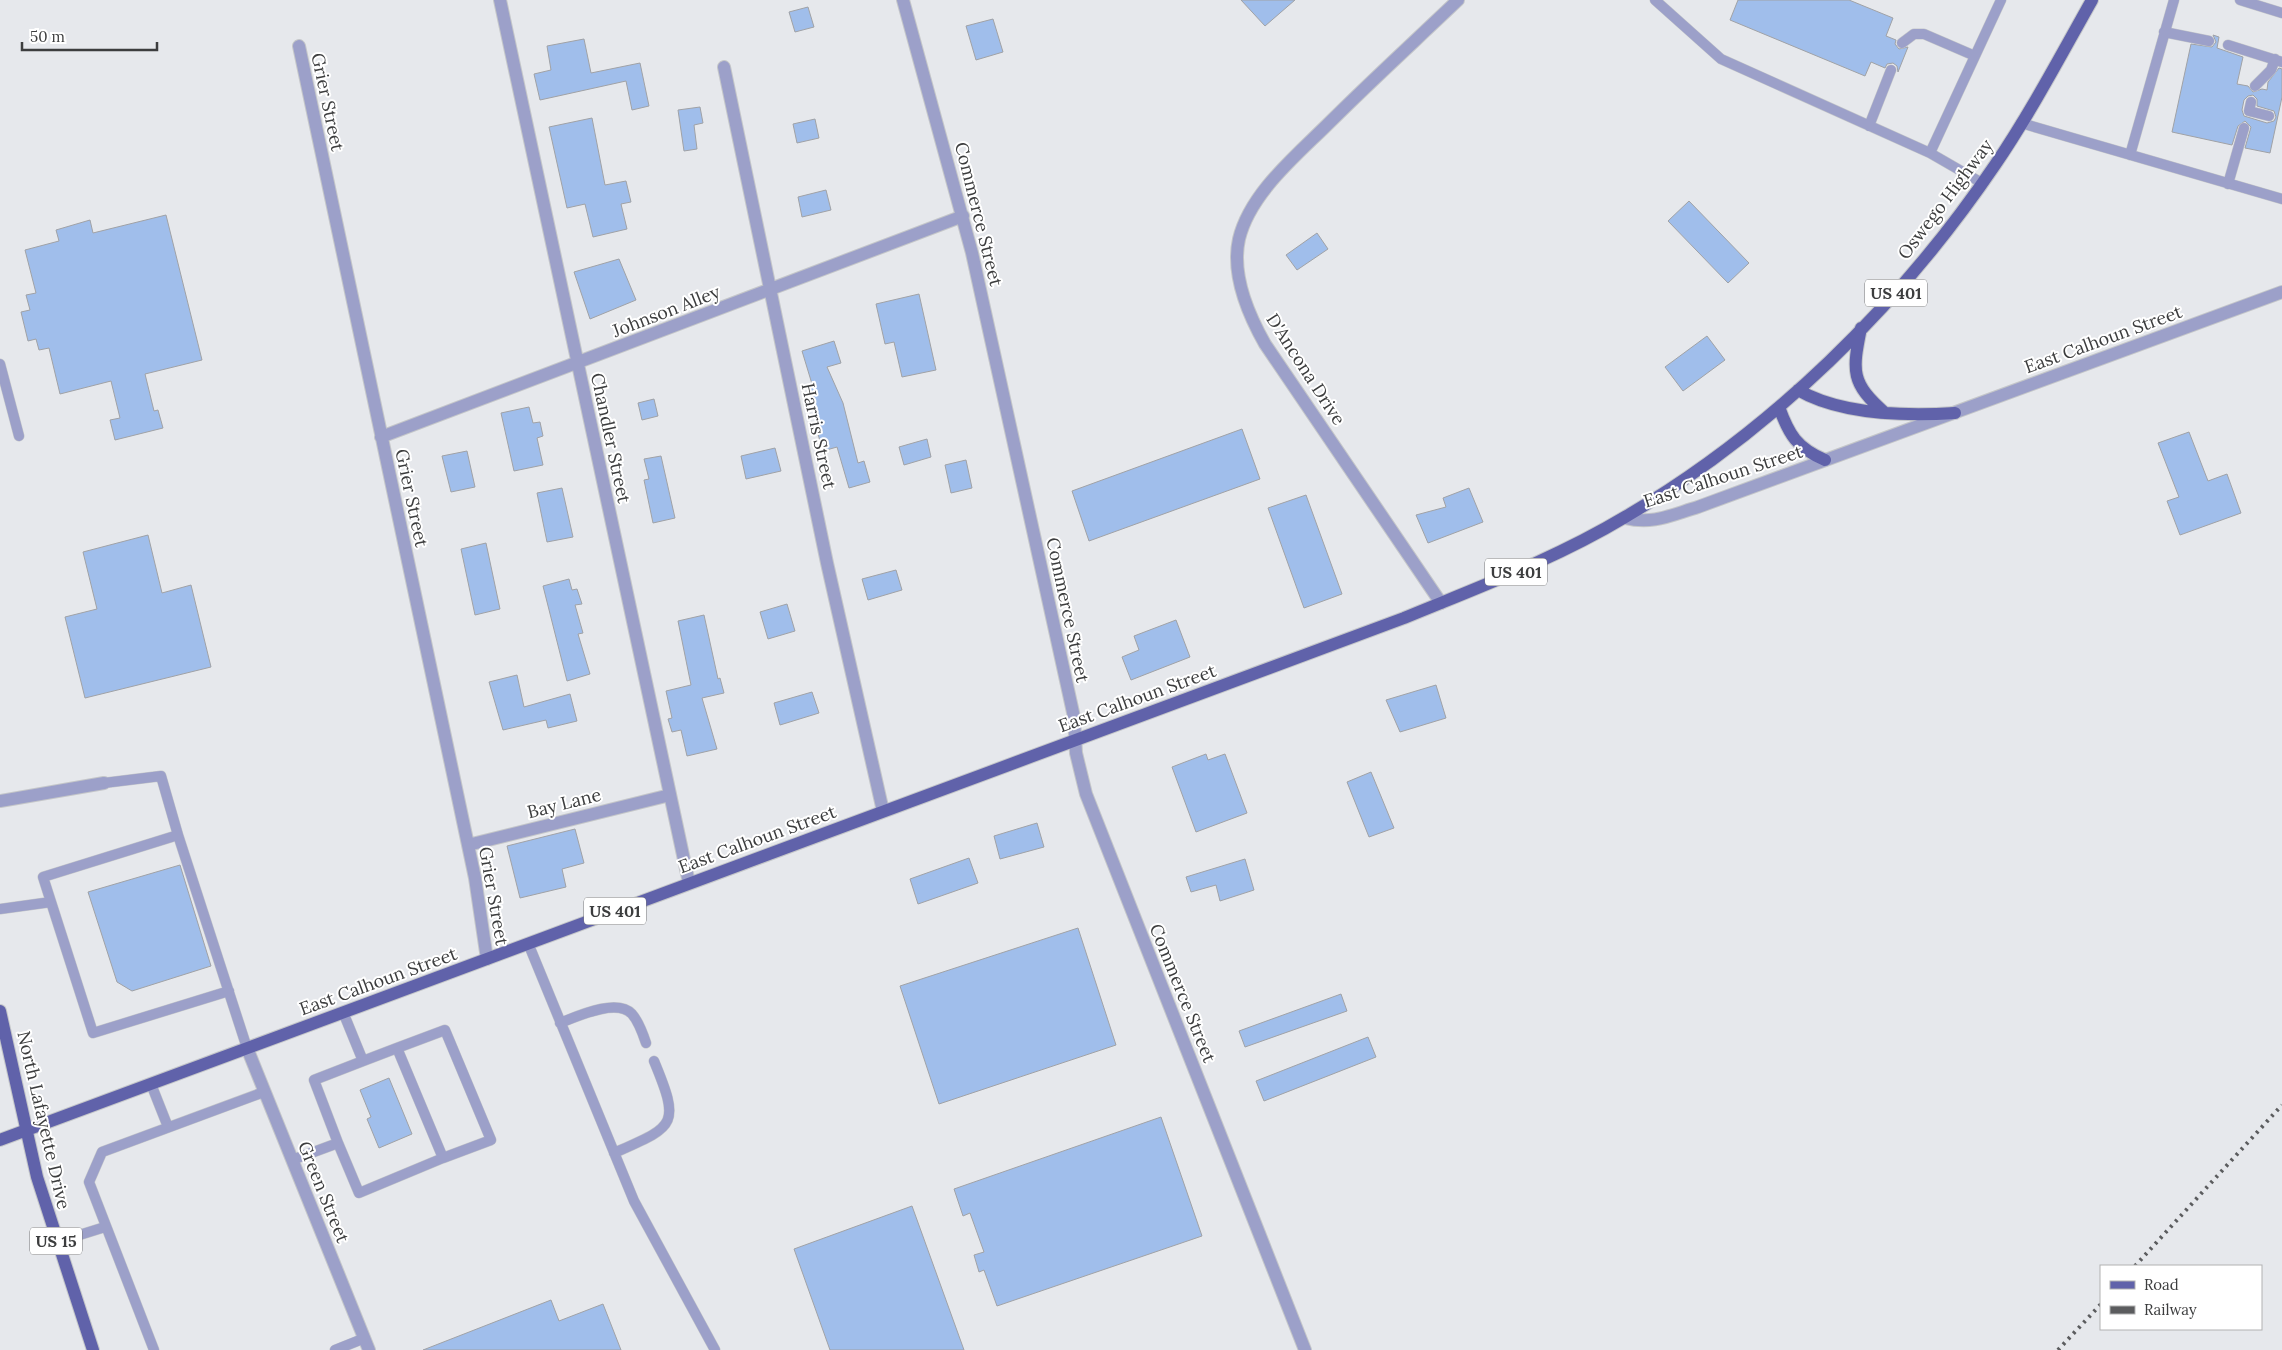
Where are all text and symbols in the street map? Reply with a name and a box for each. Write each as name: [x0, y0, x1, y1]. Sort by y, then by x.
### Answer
scale bar: [22, 20, 158, 52]
text: 50 m: [30, 27, 65, 46]
street label: Grier Street: [306, 51, 350, 153]
street label: Oswego Highway: [1892, 134, 1998, 264]
street label: Commerce Street: [950, 140, 1008, 288]
street label: Johnson Alley: [608, 280, 724, 342]
road number: US 401: [1865, 280, 1927, 306]
street label: East Calhoun Street: [2021, 300, 2185, 378]
street label: D'Ancona Drive: [1261, 309, 1351, 429]
street label: Chandler Street: [586, 371, 636, 505]
street label: Harris Street: [797, 381, 841, 491]
street label: East Calhoun Street: [1640, 439, 1806, 513]
street label: Grier Street: [390, 447, 434, 549]
street label: Commerce Street: [1041, 535, 1095, 685]
road number: US 401: [1485, 558, 1547, 586]
street label: East Calhoun Street: [1055, 659, 1219, 737]
street label: Bay Lane: [525, 783, 604, 823]
street label: East Calhoun Street: [675, 800, 839, 878]
street label: Grier Street: [474, 845, 514, 947]
road number: US 401: [584, 898, 646, 924]
street label: Commerce Street: [1145, 920, 1221, 1066]
street label: East Calhoun Street: [296, 942, 460, 1020]
street label: North Lafayette Drive: [12, 1029, 76, 1212]
street label: Green Street: [293, 1138, 355, 1246]
road number: US 15: [30, 1228, 82, 1254]
legend: [2100, 1265, 2262, 1330]
text: Road: [2144, 1275, 2179, 1294]
text: Railway: [2144, 1300, 2197, 1319]

